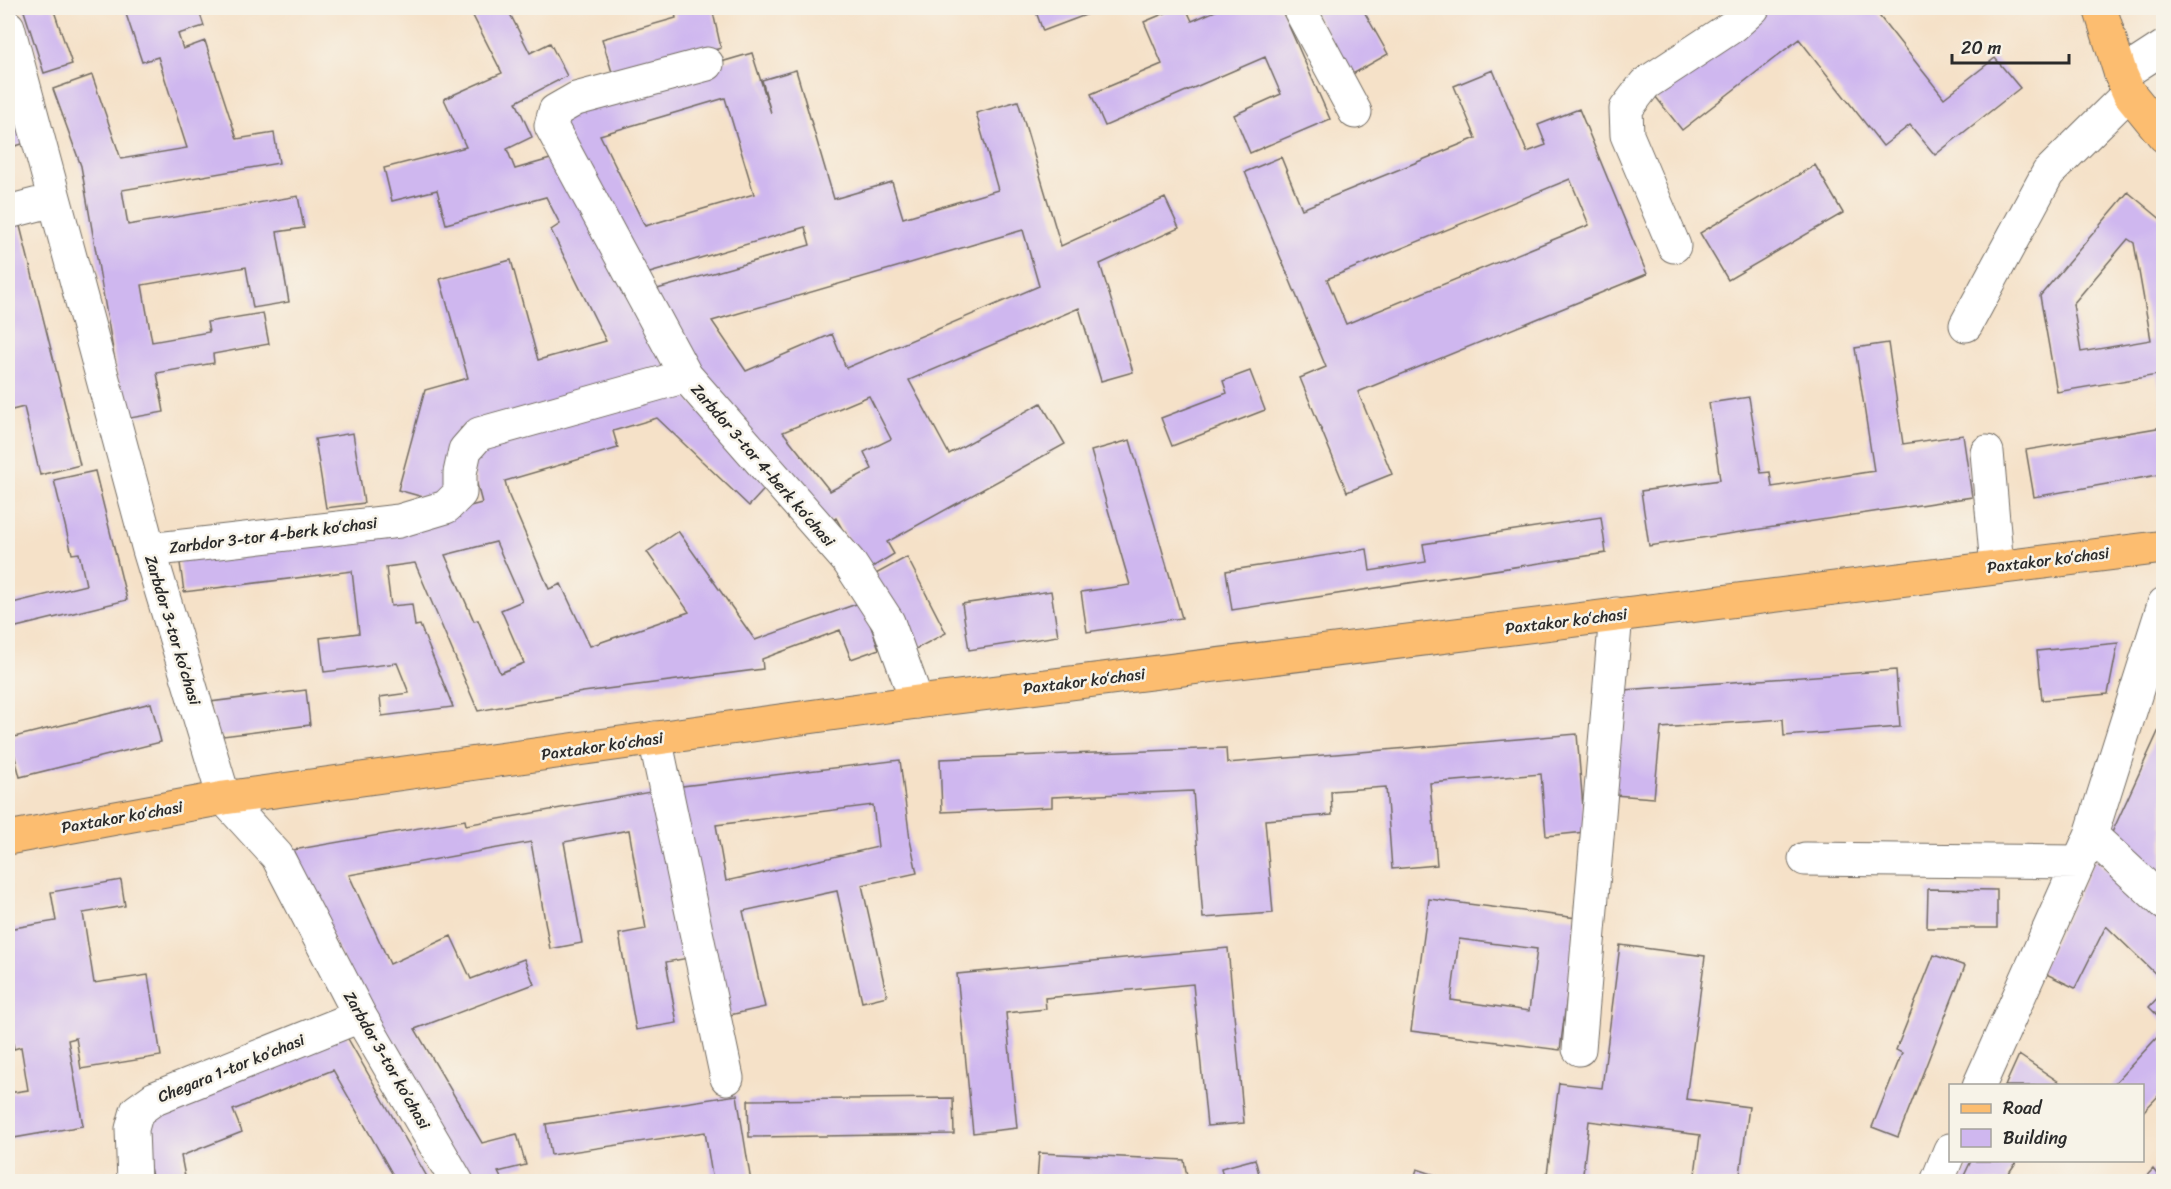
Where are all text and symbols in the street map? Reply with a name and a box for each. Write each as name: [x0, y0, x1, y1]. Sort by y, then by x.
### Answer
scale bar: [1952, 27, 2069, 65]
text: 20 m: [1961, 32, 2001, 64]
street label: Zarbdor 3-tor 4-berk koʻchasi: [683, 376, 843, 554]
street label: Zarbdor 3-tor 4-berk koʻchasi: [167, 508, 379, 562]
street label: Paxtakor koʻchasi: [1985, 538, 2111, 582]
street label: Zarbdor 3-tor koʼchasi: [136, 551, 210, 709]
street label: Paxtakor koʻchasi: [1503, 599, 1629, 643]
street label: Paxtakor koʻchasi: [1021, 659, 1147, 703]
street label: Paxtakor koʻchasi: [539, 723, 665, 769]
street label: Paxtakor koʻchasi: [59, 792, 186, 842]
street label: Zarbdor 3-tor koʼchasi: [336, 985, 439, 1135]
street label: Chegara 1-tor koʼchasi: [153, 1025, 309, 1111]
legend: [1949, 1084, 2144, 1162]
text: Road: [2003, 1092, 2043, 1124]
text: Building: [2003, 1122, 2067, 1154]

